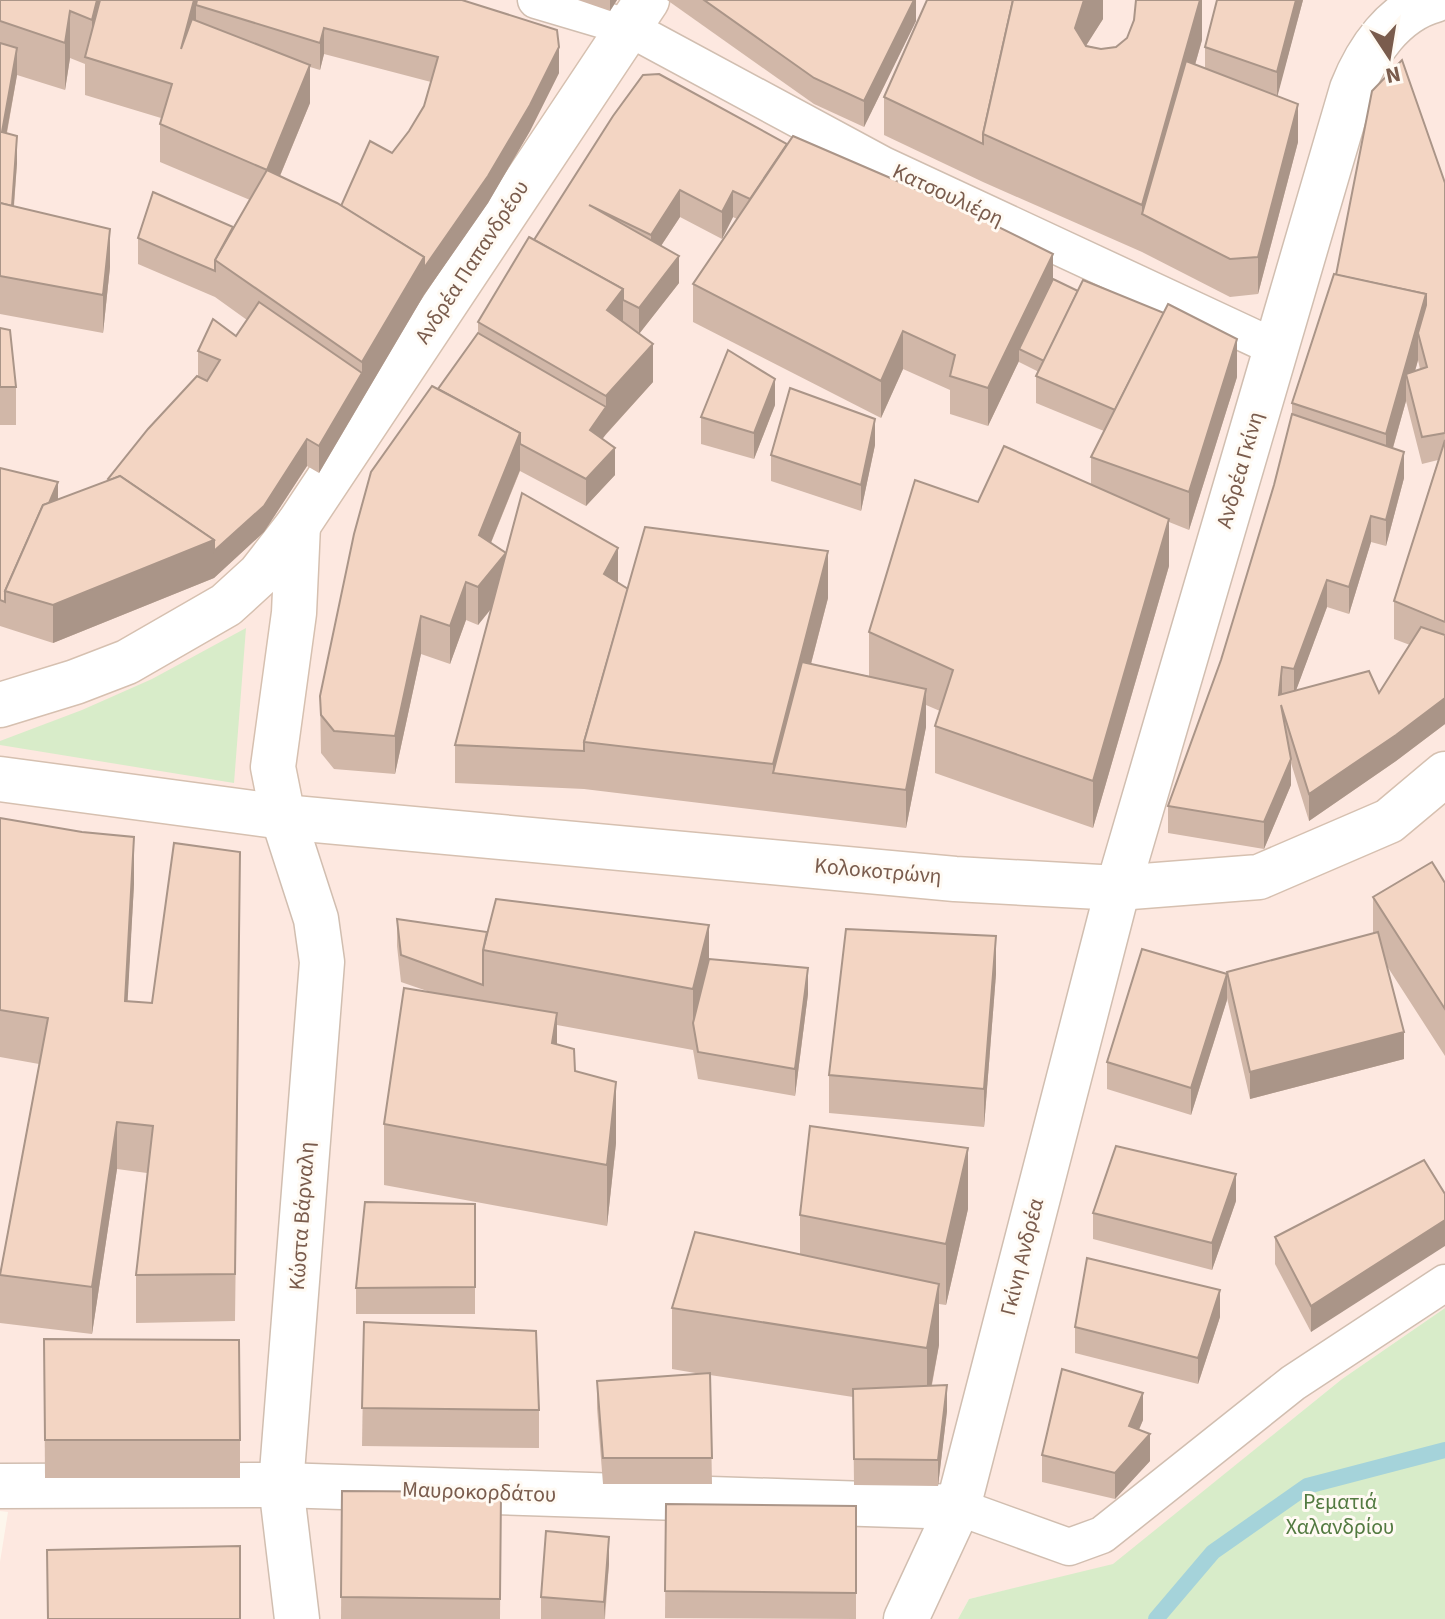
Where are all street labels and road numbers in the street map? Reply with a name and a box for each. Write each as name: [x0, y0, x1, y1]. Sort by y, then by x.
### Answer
street label: Κατσουλιέρη: [887, 155, 1009, 235]
street label: Ανδρέα Παπανδρέου: [407, 174, 537, 350]
street label: Ανδρέα Γκίνη: [1208, 408, 1272, 532]
street label: Κολοκοτρώνη: [813, 850, 943, 892]
street label: Κώστα Βάρναλη: [281, 1141, 323, 1291]
street label: Γκίνη Ανδρέα: [992, 1194, 1052, 1319]
street label: Μαυροκορδάτου: [401, 1473, 557, 1511]

